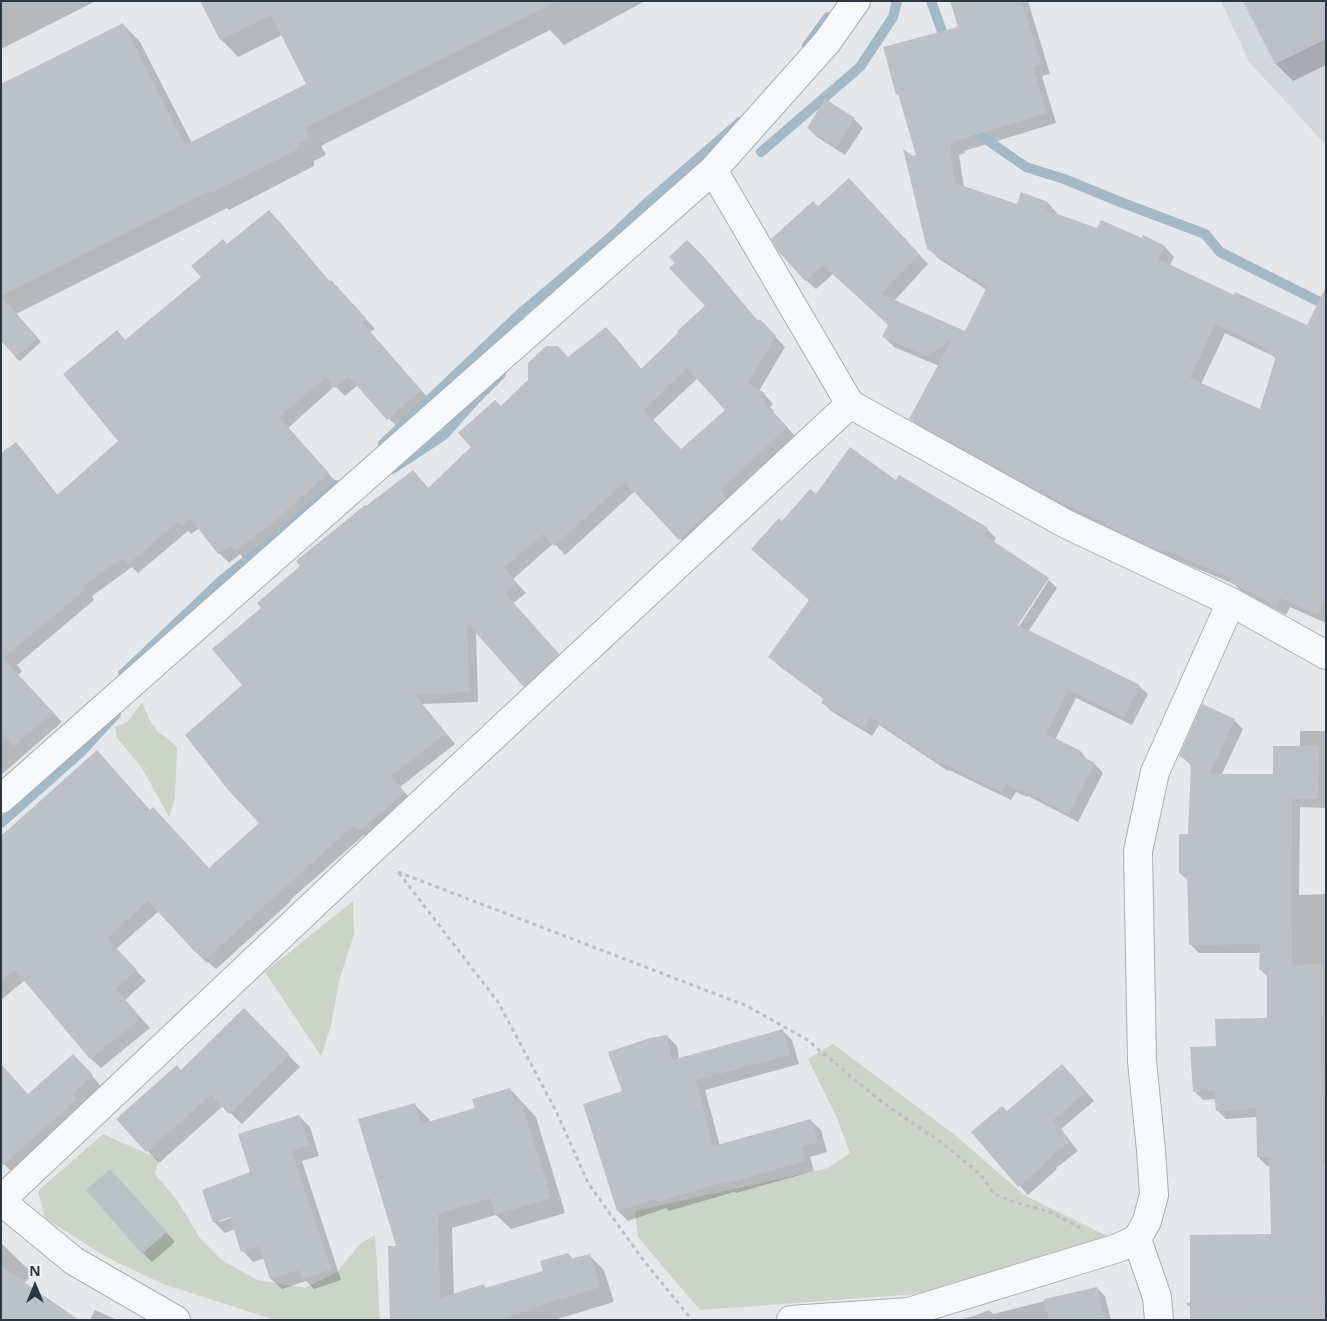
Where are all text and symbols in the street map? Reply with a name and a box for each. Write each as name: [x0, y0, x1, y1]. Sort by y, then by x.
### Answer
north arrow: [10, 1261, 60, 1311]
text: N: [29, 1261, 41, 1280]

